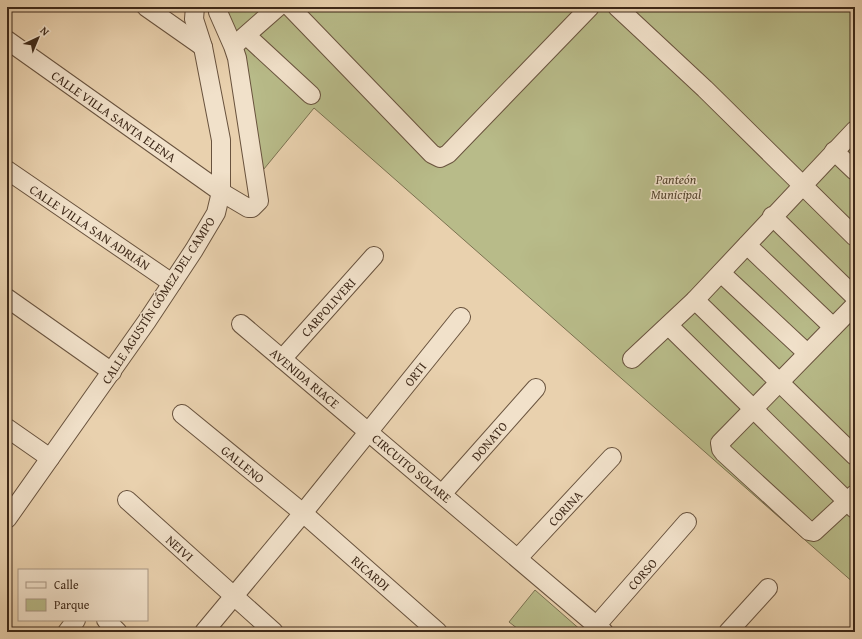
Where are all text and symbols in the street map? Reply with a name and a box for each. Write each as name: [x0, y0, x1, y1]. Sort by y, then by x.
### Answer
north arrow: [18, 18, 58, 58]
text: N: [37, 22, 54, 40]
street label: CALLE VILLA SANTA ELENA: [47, 66, 180, 167]
park label: Panteón Municipal: [651, 170, 701, 204]
street label: CALLE VILLA SAN ADRIÁN: [26, 180, 154, 275]
street label: CALLE AGUSTÍN GÓMEZ DEL CAMPO: [97, 213, 220, 388]
street label: CARPOLIVERI: [297, 274, 360, 341]
street label: AVENIDA RIACE: [266, 344, 344, 413]
street label: ORTI: [400, 358, 431, 391]
street label: DONATO: [467, 417, 512, 465]
street label: CIRCUITO SOLARE: [368, 429, 456, 508]
street label: GALLENO: [217, 441, 269, 488]
street label: CORINA: [544, 486, 587, 530]
street label: NEIVI: [162, 531, 198, 566]
street label: RICARDI: [347, 551, 394, 595]
street label: CORSO: [623, 554, 662, 594]
legend: [18, 569, 148, 621]
text: Calle: [54, 576, 79, 593]
text: Parque: [54, 596, 90, 613]

